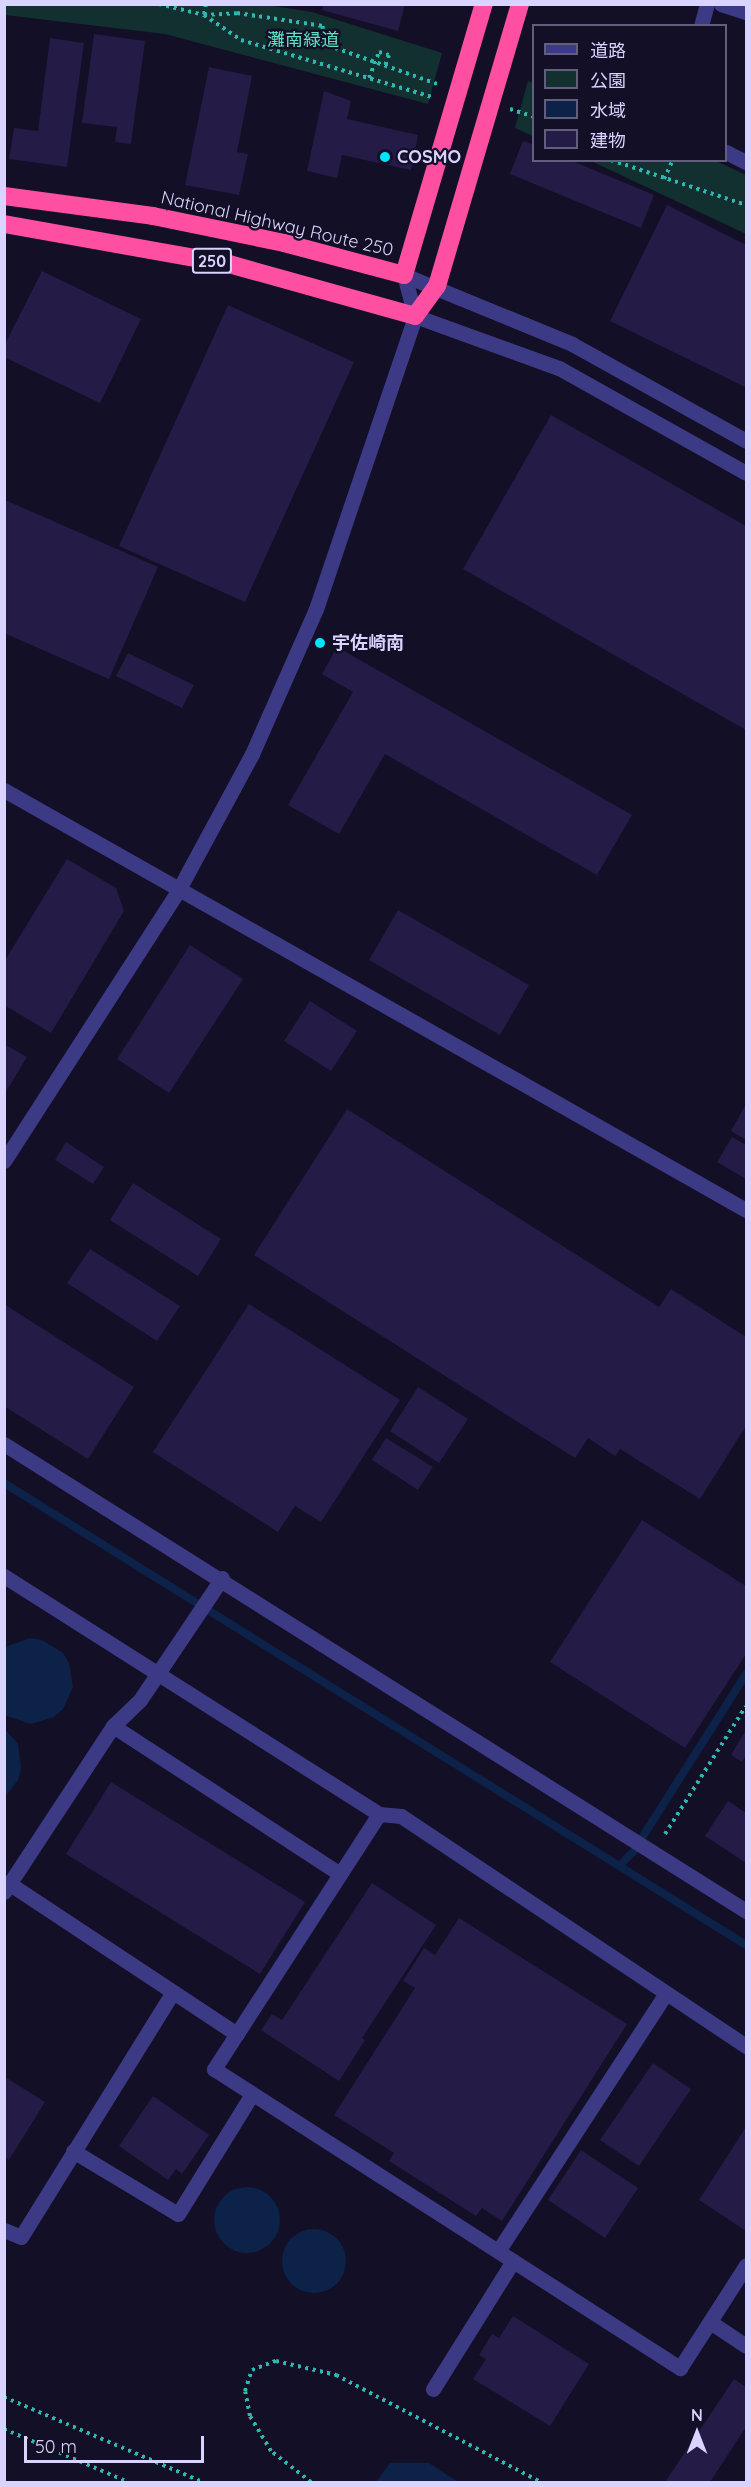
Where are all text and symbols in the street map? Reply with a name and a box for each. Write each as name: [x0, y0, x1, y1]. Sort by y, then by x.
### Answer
legend: [532, 24, 727, 162]
park label: 灘南緑道: [267, 29, 339, 51]
text: 道路: [590, 39, 626, 62]
text: 公園: [590, 69, 626, 92]
text: 水域: [590, 99, 626, 122]
text: 建物: [590, 129, 626, 152]
place label: COSMO: [397, 146, 461, 168]
marker: COSMO: [378, 150, 392, 164]
street label: National Highway Route 250: [159, 187, 395, 261]
road number: 250: [191, 248, 233, 274]
place label: 宇佐崎南: [332, 632, 404, 654]
marker: 宇佐崎南: [313, 636, 327, 650]
north arrow: [667, 2403, 727, 2463]
text: N: [691, 2405, 703, 2425]
scale bar: [27, 2424, 207, 2462]
text: 50 m: [35, 2435, 77, 2458]

